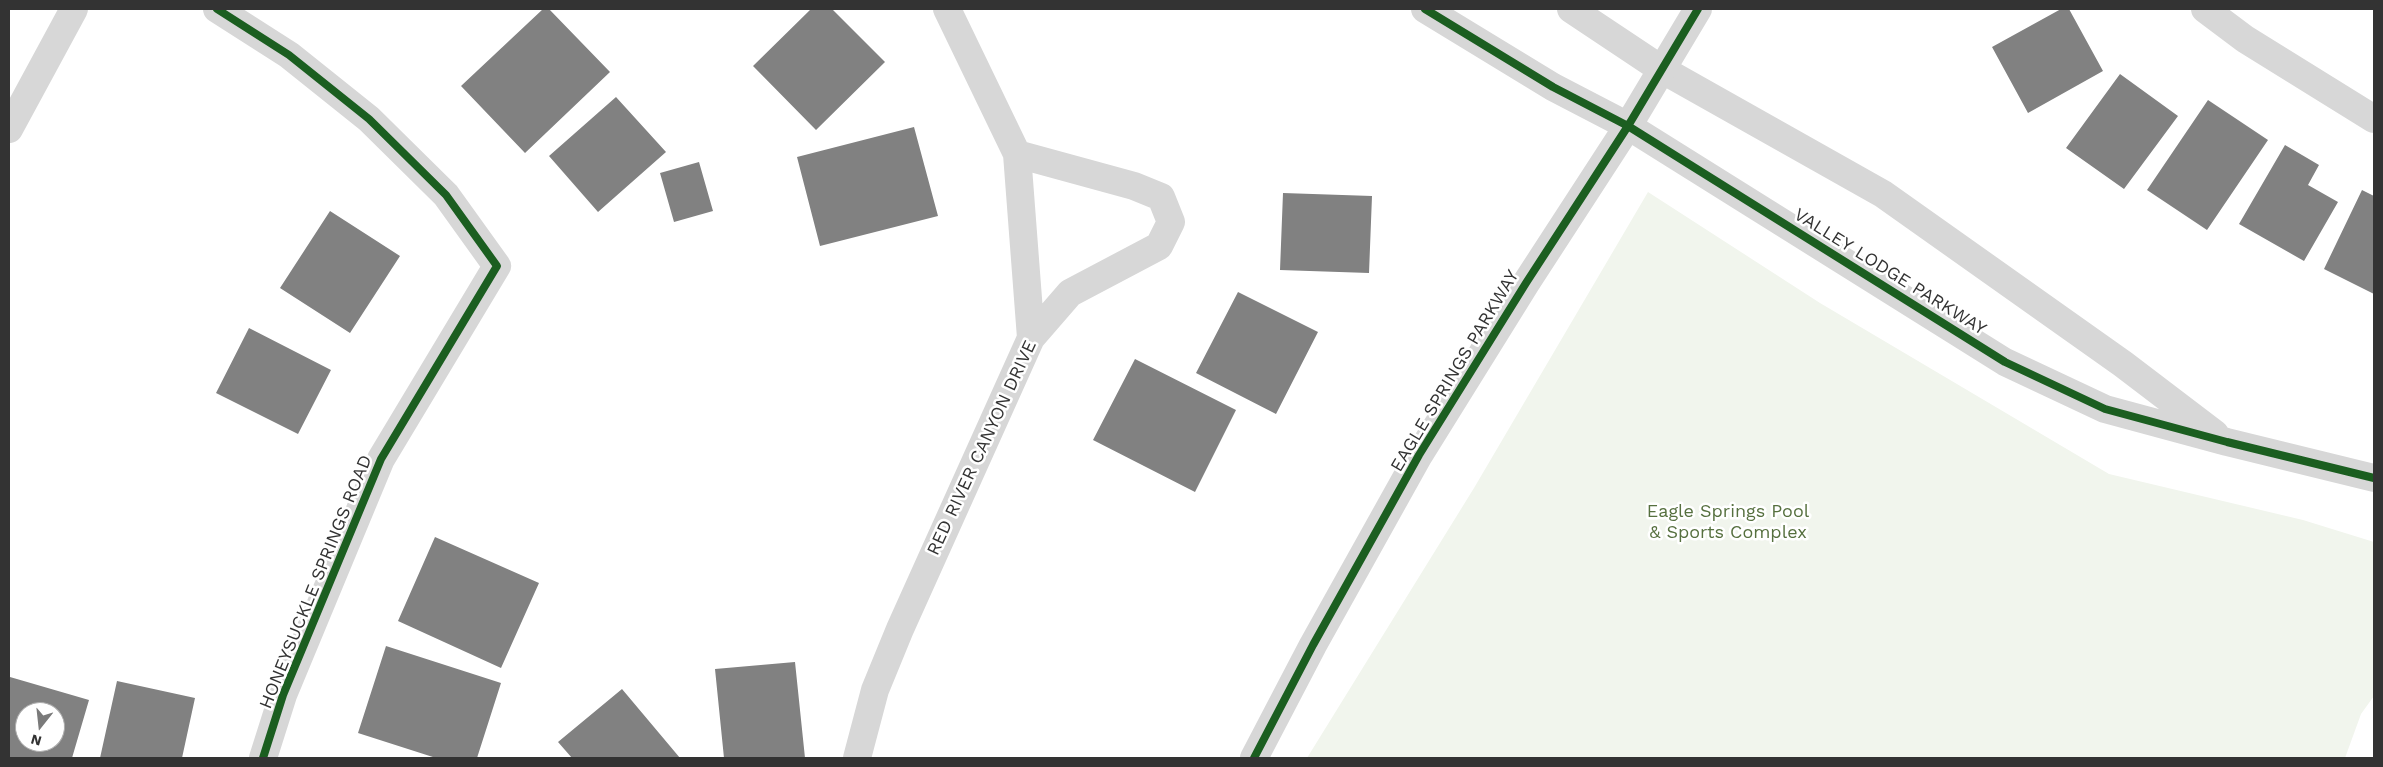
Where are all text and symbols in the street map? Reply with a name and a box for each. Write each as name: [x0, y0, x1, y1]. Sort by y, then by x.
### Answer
street label: VALLEY LODGE PARKWAY: [1790, 204, 1990, 340]
street label: EAGLE SPRINGS PARKWAY: [1386, 266, 1524, 476]
street label: RED RIVER CANYON DRIVE: [923, 337, 1041, 559]
street label: HONEYSUCKLE SPRINGS ROAD: [255, 452, 377, 712]
park label: Eagle Springs Pool & Sports Complex: [1647, 501, 1809, 544]
north arrow: [15, 702, 65, 752]
text: N: [29, 731, 43, 750]

